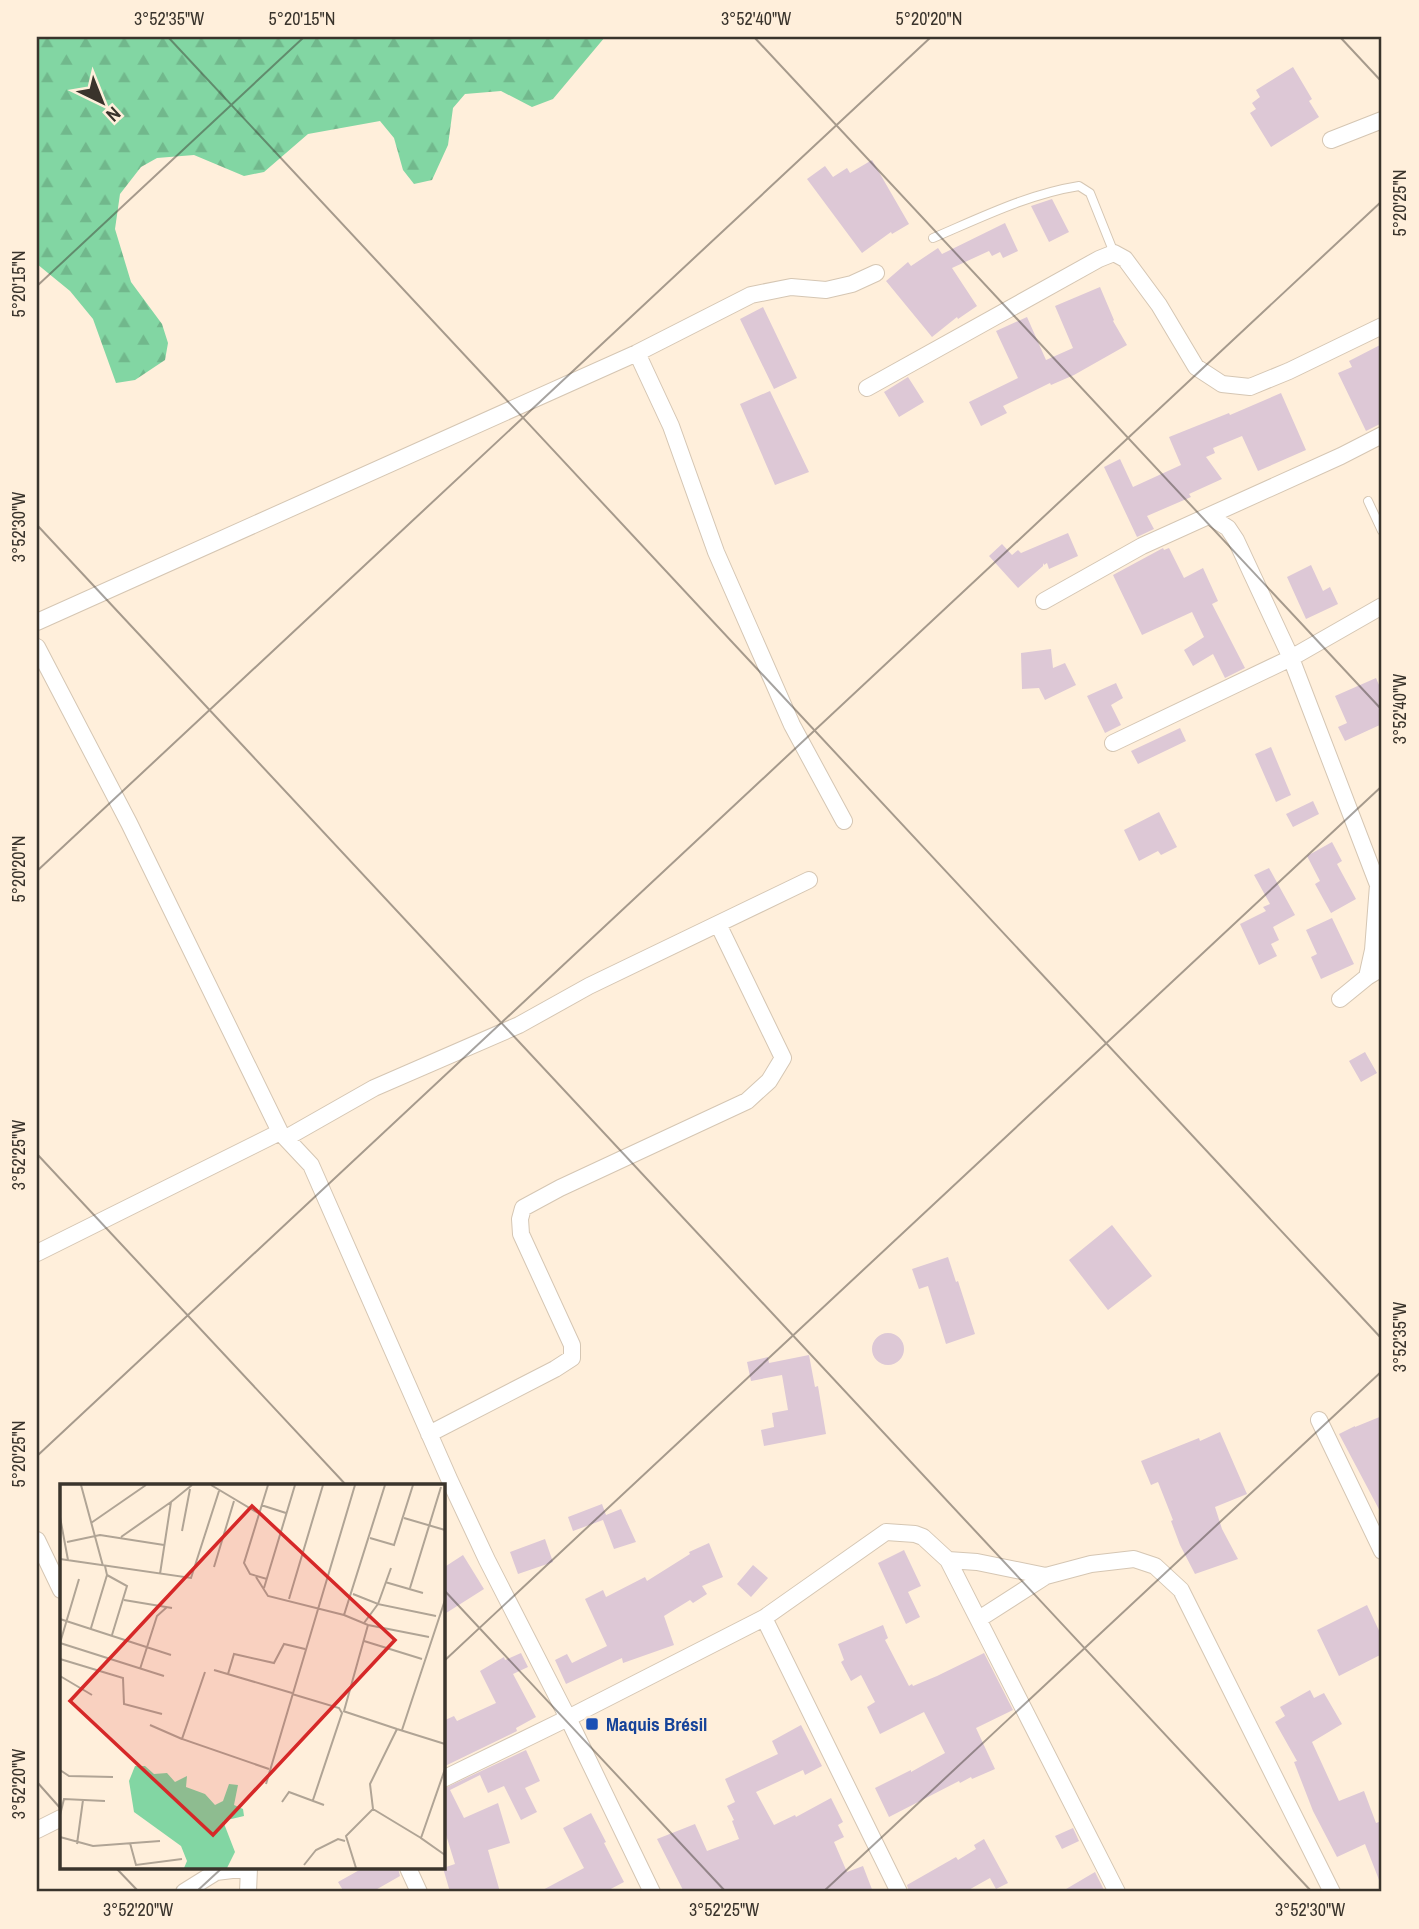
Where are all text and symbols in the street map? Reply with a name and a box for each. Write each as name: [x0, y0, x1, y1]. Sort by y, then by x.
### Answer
text: 3°52'35"W: [134, 6, 204, 31]
text: 5°20'15"N: [269, 6, 335, 31]
text: 3°52'40"W: [721, 6, 791, 31]
text: 5°20'20"N: [896, 6, 962, 31]
north arrow: [66, 66, 136, 136]
text: N: [101, 101, 127, 128]
text: 5°20'25"N: [1387, 170, 1412, 236]
text: 5°20'15"N: [6, 251, 31, 317]
text: 3°52'30"W: [6, 492, 31, 562]
text: 3°52'40"W: [1387, 674, 1412, 744]
text: 5°20'20"N: [6, 836, 31, 902]
text: 3°52'25"W: [6, 1120, 31, 1190]
text: 3°52'35"W: [1387, 1302, 1412, 1372]
text: 5°20'25"N: [6, 1421, 31, 1487]
inset map: [60, 1484, 444, 1870]
place label: Maquis Brésil: [606, 1711, 707, 1737]
marker: Maquis Brésil: [584, 1716, 600, 1732]
text: 3°52'20"W: [6, 1749, 31, 1819]
text: 3°52'20"W: [103, 1897, 173, 1922]
text: 3°52'25"W: [689, 1897, 759, 1922]
text: 3°52'30"W: [1275, 1897, 1345, 1922]

